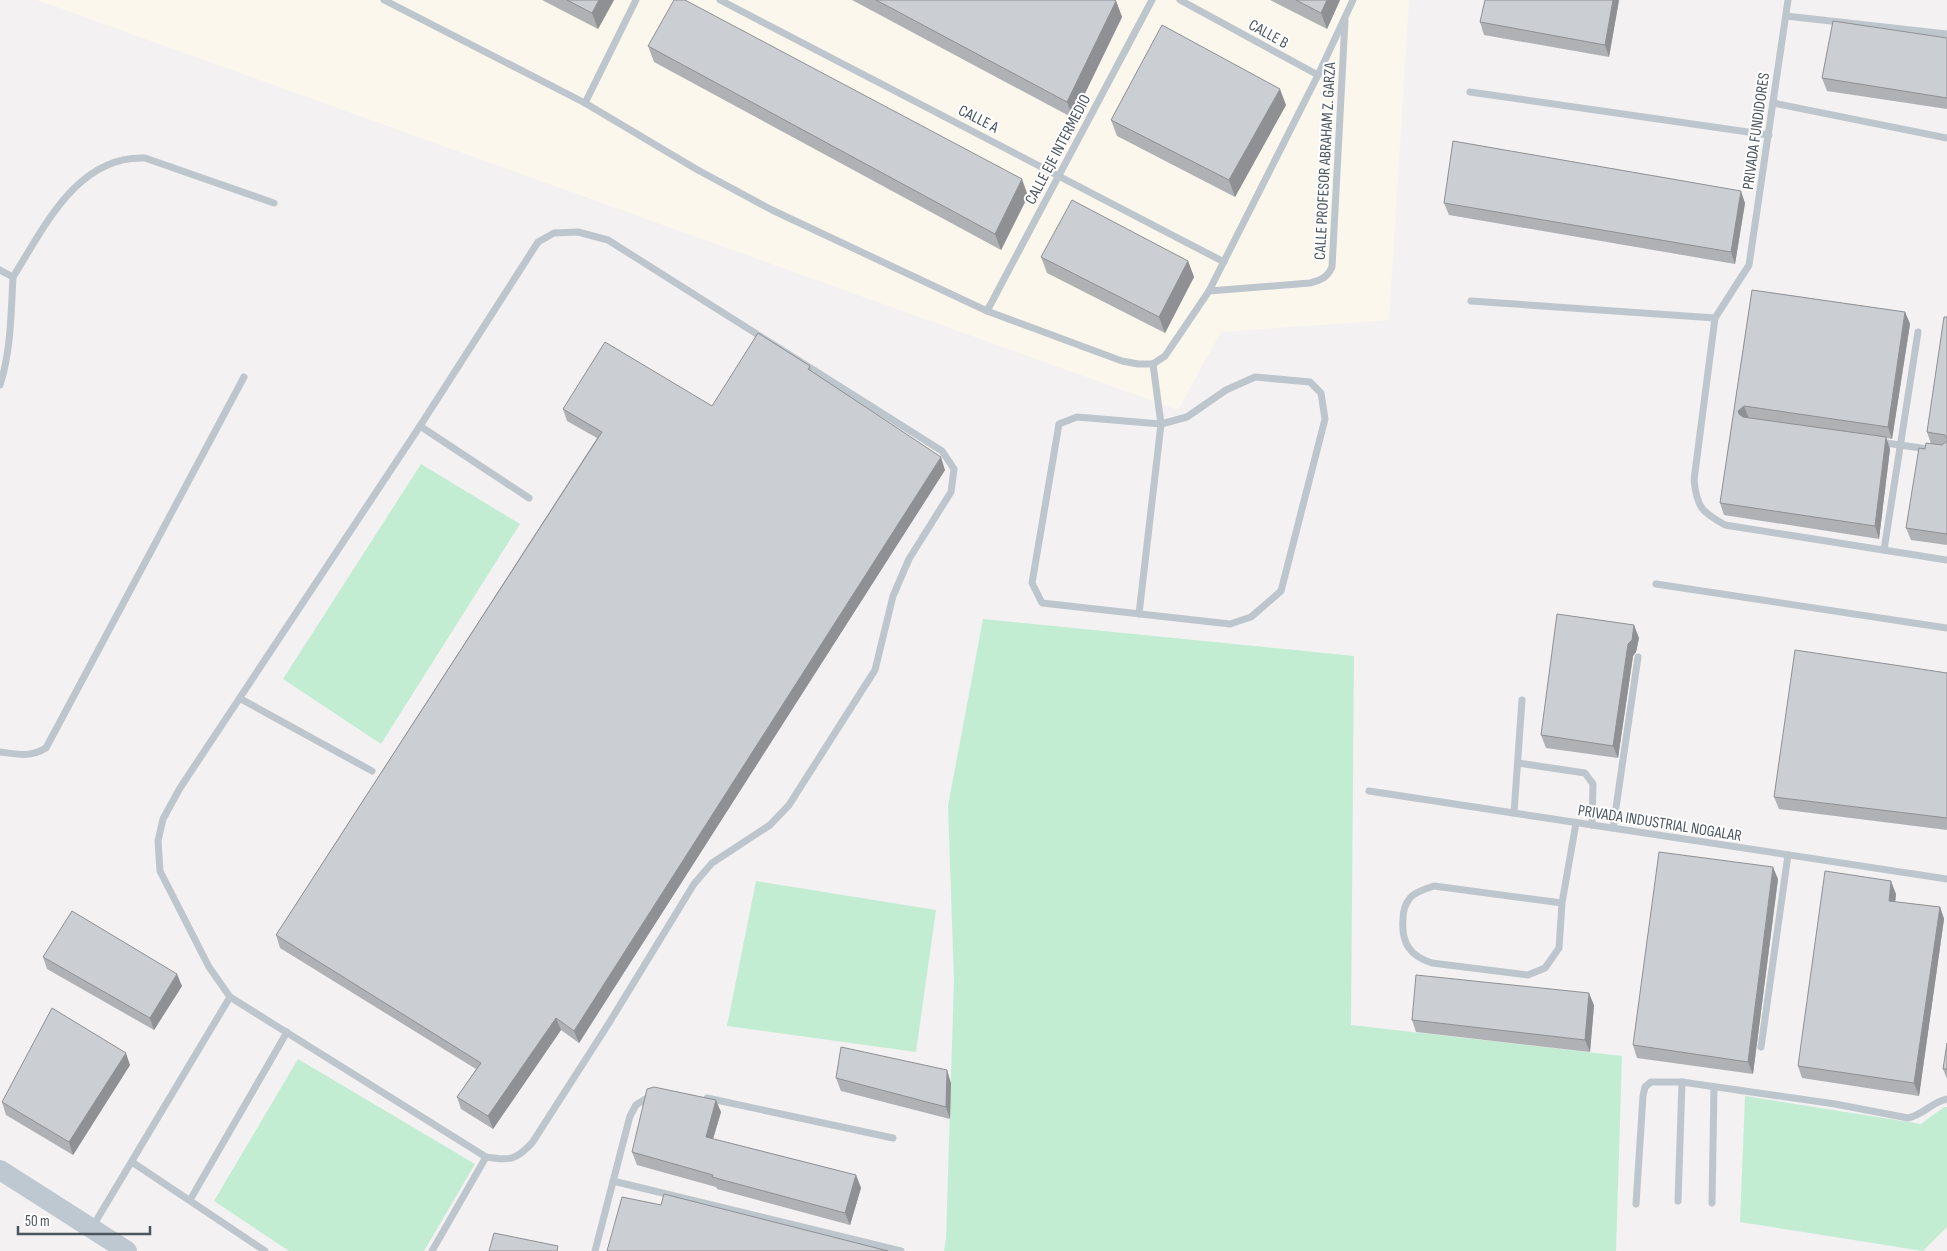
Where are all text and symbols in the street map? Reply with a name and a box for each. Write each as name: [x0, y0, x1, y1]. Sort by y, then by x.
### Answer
street label: CALLE B: [1245, 16, 1292, 53]
street label: CALLE PROFESOR ABRAHAM Z. GARZA: [1311, 62, 1340, 260]
street label: PRIVADA FUNDIDORES: [1739, 71, 1774, 191]
street label: CALLE EJE INTERMEDIO: [1021, 91, 1095, 208]
street label: CALLE A: [955, 101, 1002, 138]
street label: PRIVADA INDUSTRIAL NOGALAR: [1576, 801, 1743, 846]
scale bar: [18, 1204, 150, 1236]
text: 50 m: [25, 1212, 50, 1231]

